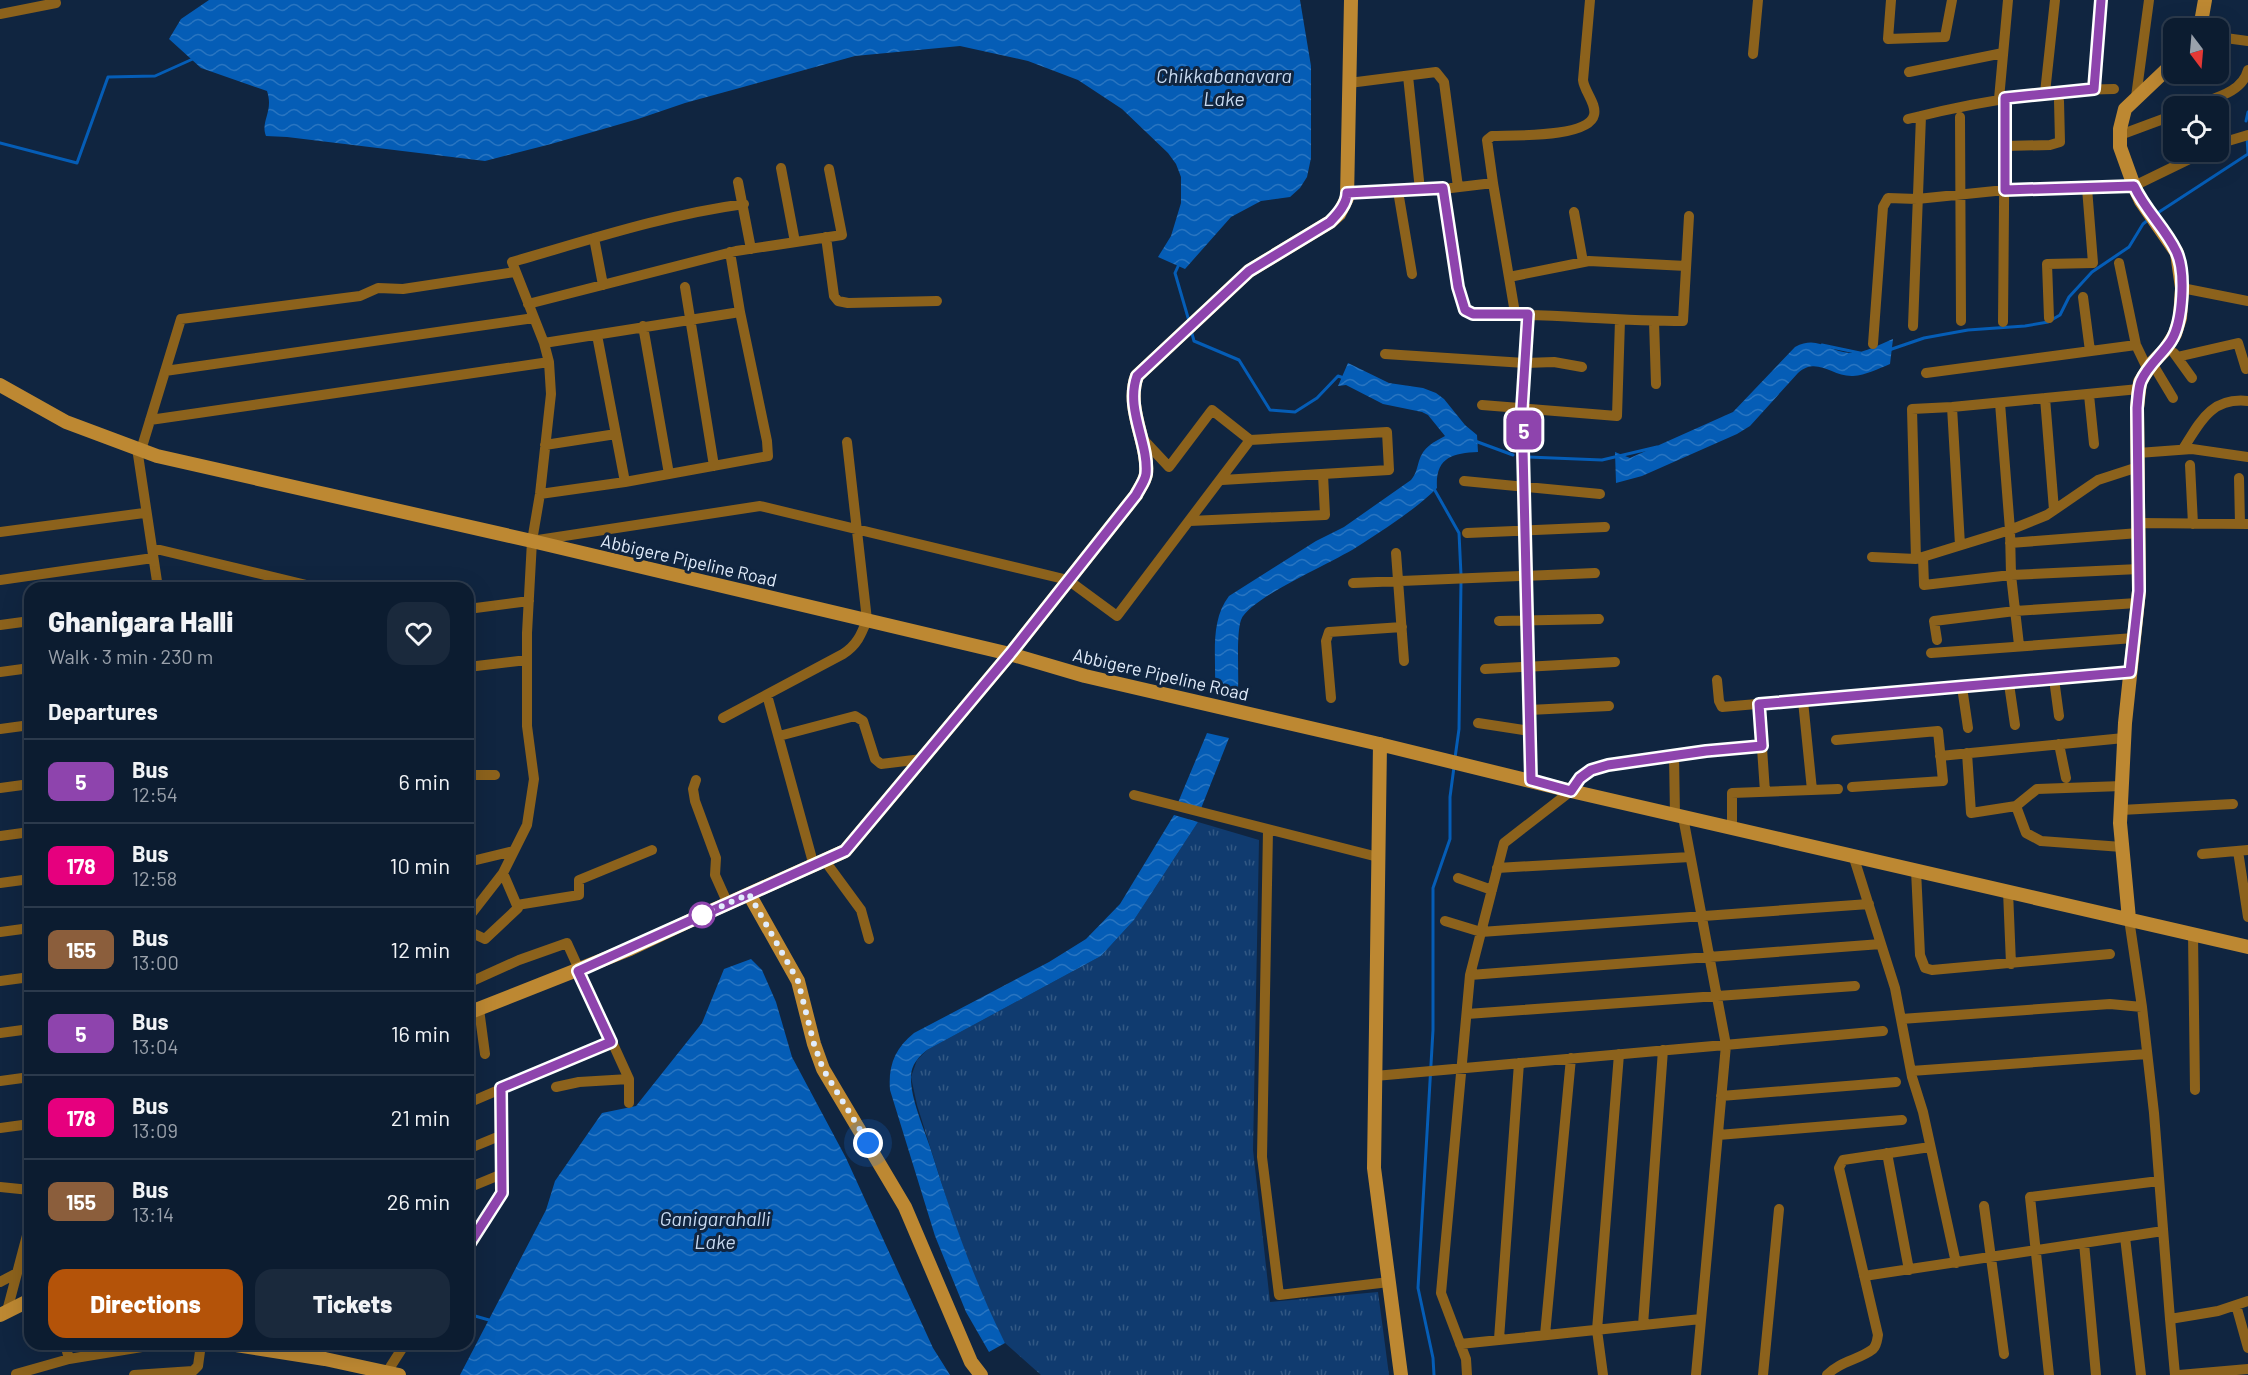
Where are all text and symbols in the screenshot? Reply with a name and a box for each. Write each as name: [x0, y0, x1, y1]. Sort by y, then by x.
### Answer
north arrow: [2163, 18, 2229, 84]
map controls: [2163, 18, 2229, 162]
water label: Chikkabanavara Lake: [1156, 63, 1292, 110]
button: locate: [2163, 96, 2229, 162]
line badge: 5: [1504, 410, 1544, 450]
text: 5: [1518, 418, 1530, 443]
street label: Abbigere Pipeline Road: [599, 529, 779, 591]
button: heart: [387, 602, 450, 665]
text: Ghanigara Halli: [48, 604, 233, 638]
street label: Abbigere Pipeline Road: [1071, 643, 1251, 705]
text: Walk · 3 min · 230 m: [48, 644, 213, 668]
text: Departures: [48, 698, 158, 724]
text: Bus: [132, 756, 169, 782]
text: 6 min: [399, 768, 450, 794]
text: 5: [75, 769, 87, 794]
text: 12:54: [132, 782, 178, 806]
text: Bus: [132, 840, 169, 866]
text: 10 min: [390, 852, 450, 878]
text: 178: [66, 853, 96, 878]
text: 12:58: [132, 866, 177, 890]
unlabelled marker: [689, 902, 715, 928]
text: Bus: [132, 924, 169, 950]
text: 12 min: [390, 936, 450, 962]
text: 155: [66, 937, 96, 962]
text: 13:00: [132, 950, 179, 974]
text: Bus: [132, 1008, 169, 1034]
text: 16 min: [391, 1020, 450, 1046]
text: 5: [75, 1021, 87, 1046]
text: 13:04: [132, 1034, 178, 1058]
text: Bus: [132, 1092, 169, 1118]
text: 21 min: [391, 1104, 450, 1130]
text: 178: [66, 1105, 96, 1130]
text: 13:09: [132, 1118, 178, 1142]
your location: [853, 1128, 883, 1158]
text: Bus: [132, 1176, 169, 1202]
text: 26 min: [387, 1188, 450, 1214]
text: 155: [66, 1189, 96, 1214]
text: 13:14: [132, 1202, 174, 1226]
water label: Ganigarahalli Lake: [660, 1206, 771, 1253]
button: Directions: [48, 1269, 243, 1338]
button: Tickets: [255, 1269, 450, 1338]

